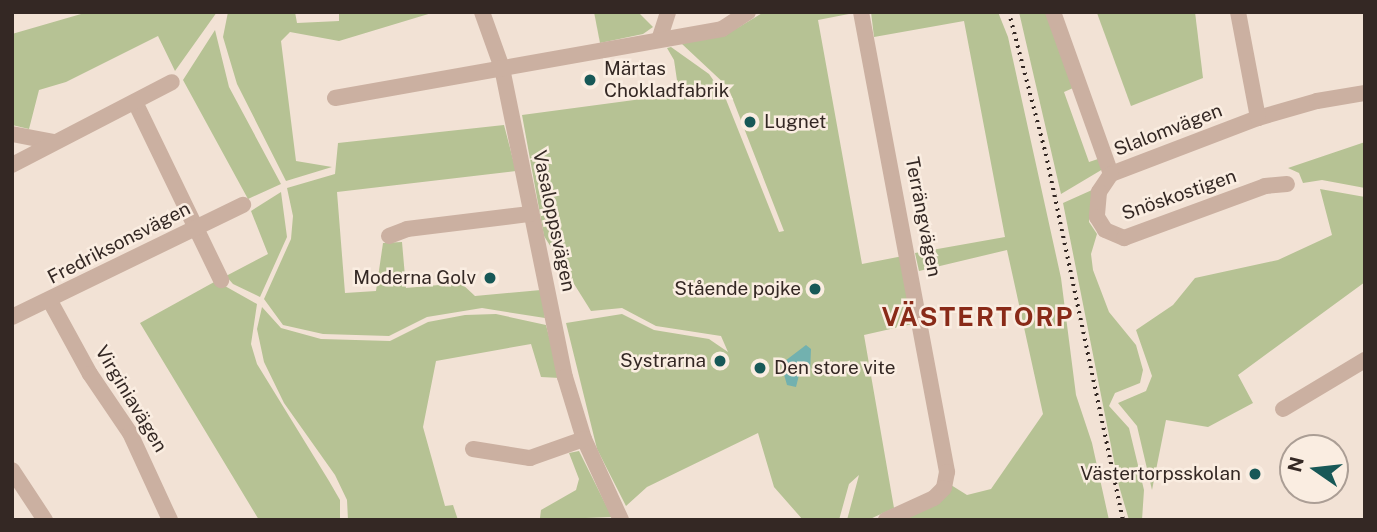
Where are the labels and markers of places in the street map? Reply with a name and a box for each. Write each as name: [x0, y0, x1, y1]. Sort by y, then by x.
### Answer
place label: Märtas Chokladfabrik: [604, 58, 729, 102]
marker: Märtas Chokladfabrik: [582, 72, 598, 88]
place label: Lugnet: [764, 111, 827, 133]
marker: Lugnet: [742, 114, 758, 130]
place label: Moderna Golv: [353, 267, 476, 289]
marker: Moderna Golv: [482, 270, 498, 286]
place label: Stående pojke: [674, 278, 801, 300]
marker: Stående pojke: [807, 281, 823, 297]
place label: Systrarna: [620, 350, 706, 372]
marker: Systrarna: [712, 353, 728, 369]
place label: Den store vite: [774, 357, 896, 379]
marker: Den store vite: [752, 360, 768, 376]
place label: Västertorpsskolan: [1080, 463, 1241, 485]
marker: Västertorpsskolan: [1247, 466, 1263, 482]

